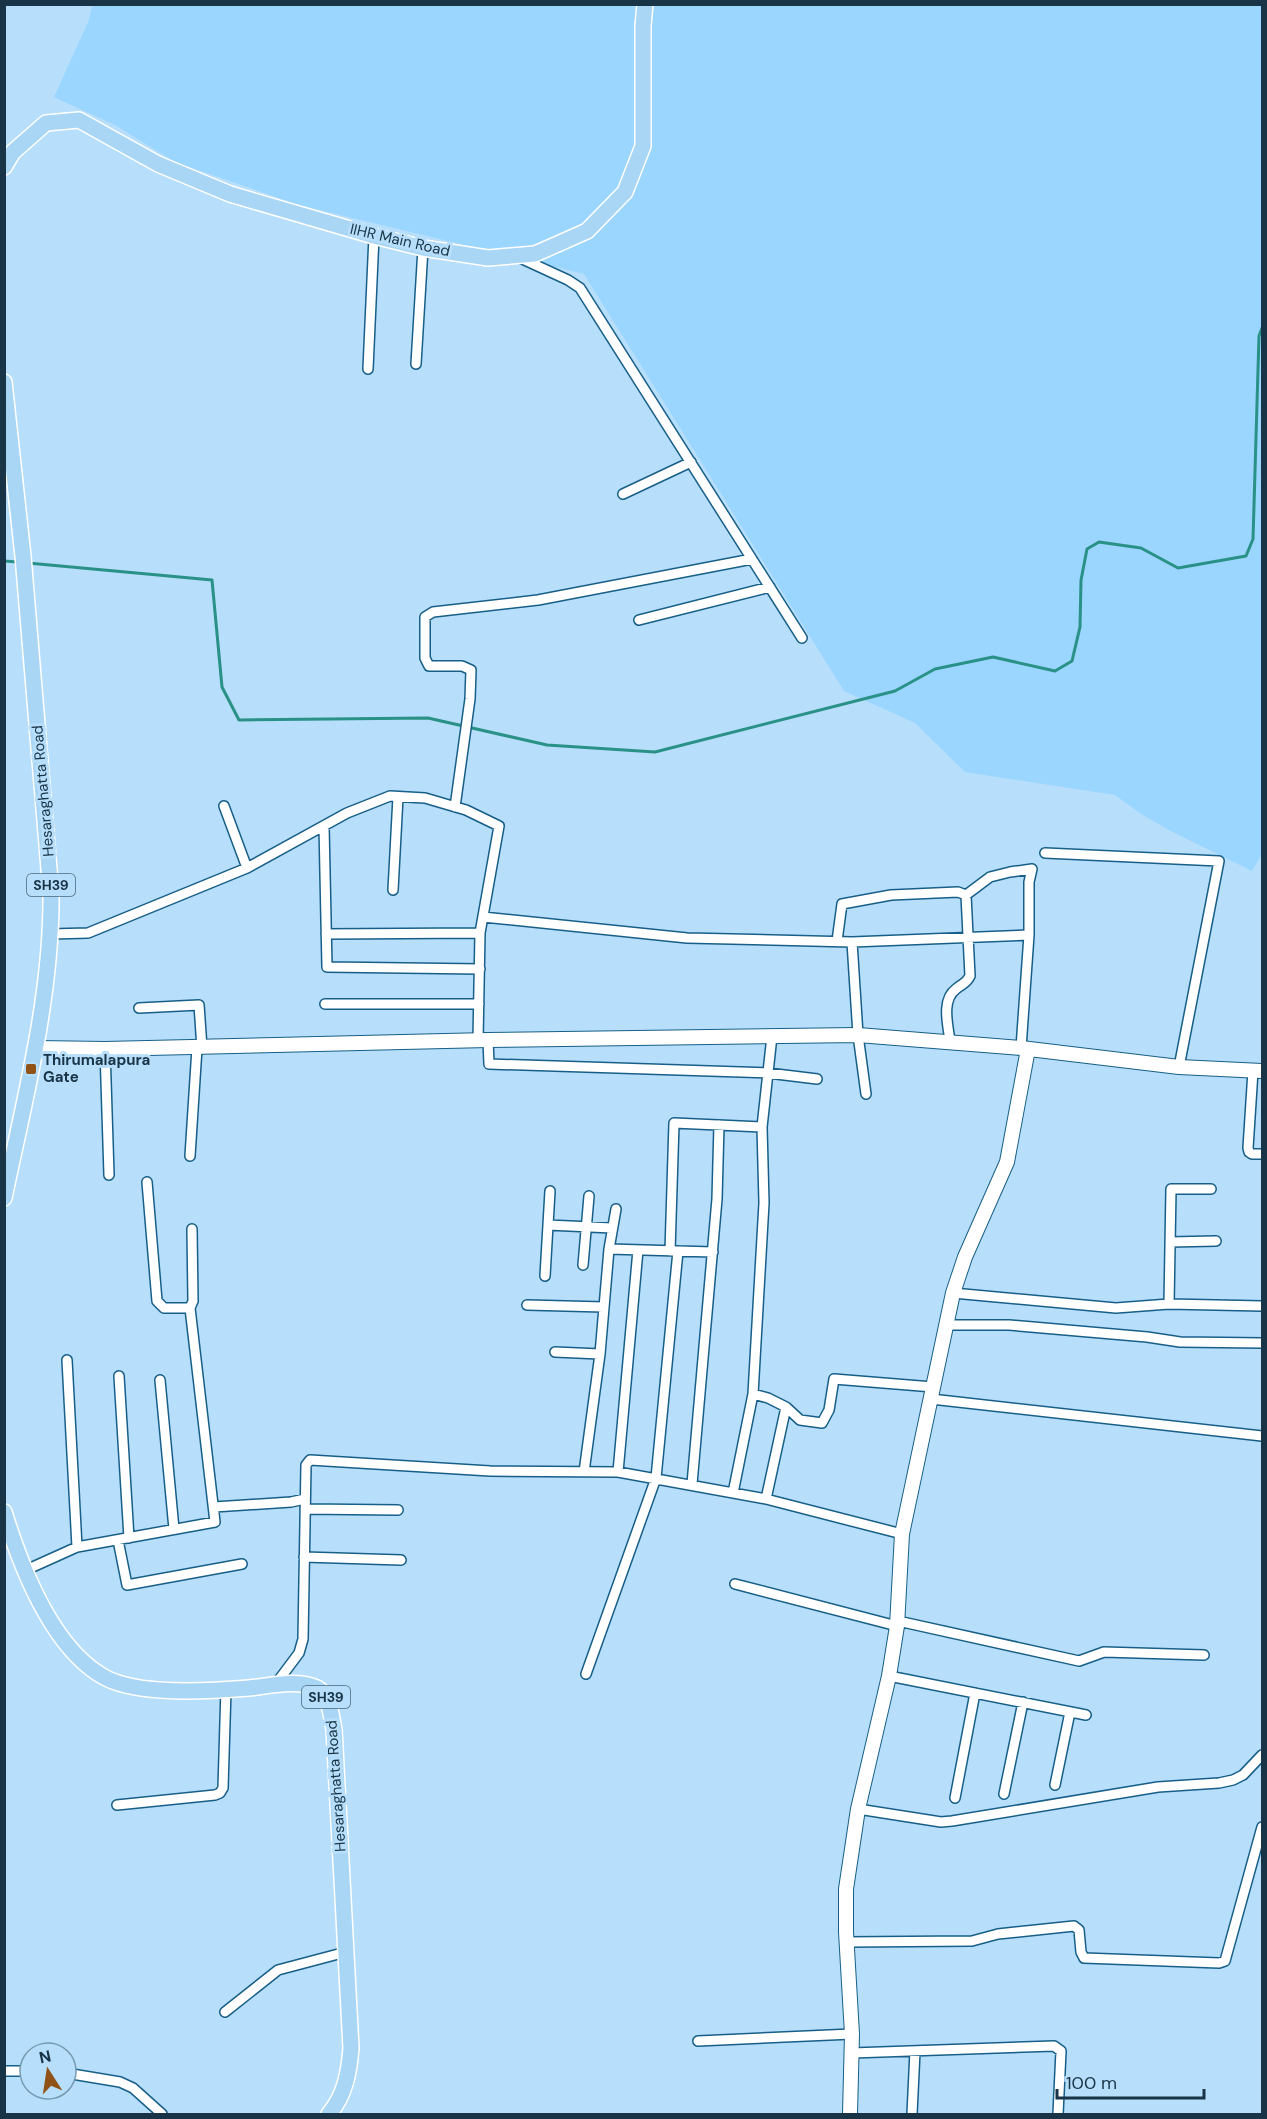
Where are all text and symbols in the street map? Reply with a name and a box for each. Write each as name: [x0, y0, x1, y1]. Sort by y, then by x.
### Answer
street label: IIHR Main Road: [348, 219, 452, 261]
street label: Hesaraghatta Road: [27, 724, 59, 858]
road number: SH39: [27, 874, 75, 896]
place label: Thirumalapura Gate: [43, 1050, 150, 1087]
marker: Thirumalapura Gate: [24, 1062, 38, 1076]
road number: SH39: [302, 1686, 350, 1708]
street label: Hesaraghatta Road: [321, 1720, 351, 1852]
north arrow: [18, 2041, 78, 2101]
text: N: [37, 2045, 53, 2068]
scale bar: [1057, 2062, 1204, 2100]
text: 100 m: [1066, 2071, 1117, 2095]

